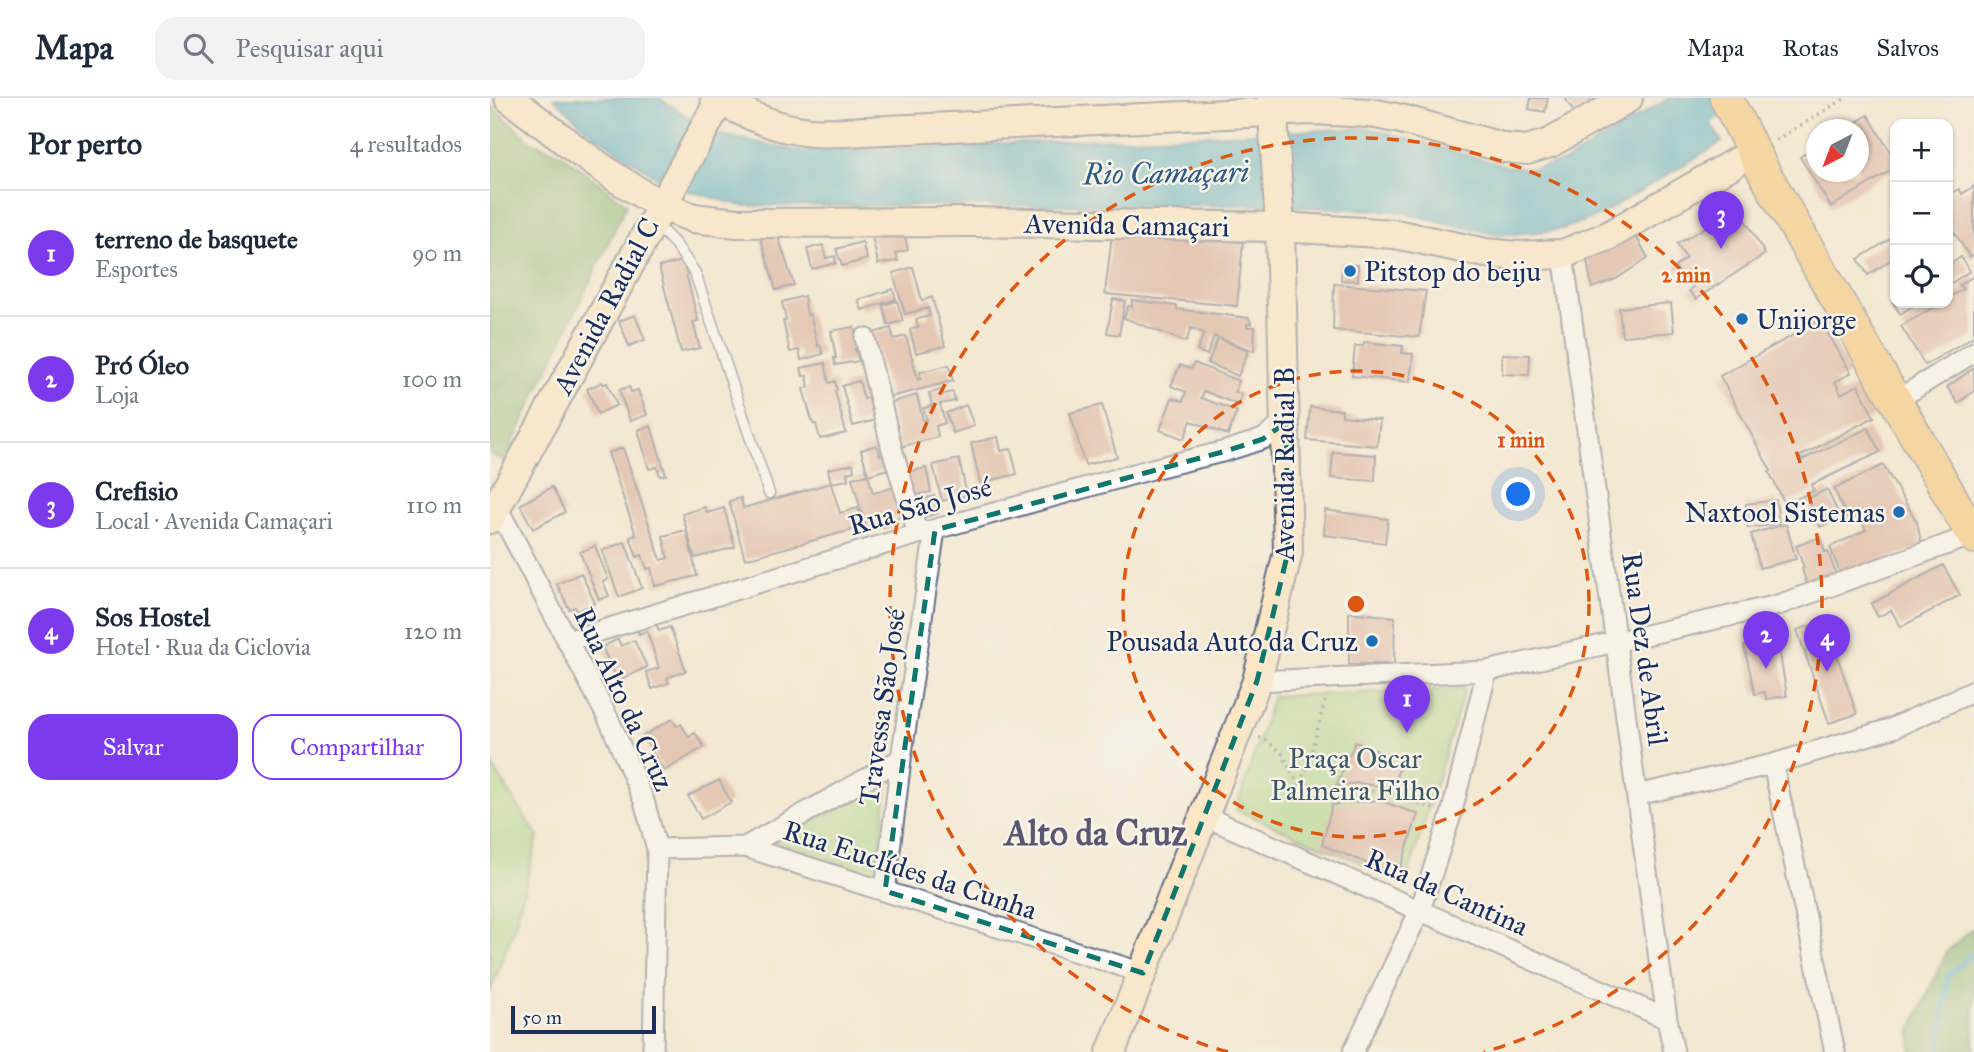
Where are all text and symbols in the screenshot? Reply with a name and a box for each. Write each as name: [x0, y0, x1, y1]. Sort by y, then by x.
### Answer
search box: [155, 17, 645, 80]
text: Mapa: [35, 28, 113, 68]
icon: search: [179, 29, 217, 67]
text: Pesquisar aqui: [235, 32, 384, 64]
text: Mapa: [1687, 33, 1744, 63]
text: Rotas: [1782, 33, 1838, 63]
text: Salvos: [1876, 33, 1939, 63]
north arrow: [1806, 119, 1869, 182]
map controls: [1890, 119, 1953, 308]
button: +: [1890, 119, 1953, 182]
text: Por perto: [28, 126, 142, 162]
text: 4 resultados: [350, 130, 462, 158]
water label: Rio Camaçari: [1082, 154, 1250, 192]
button: −: [1890, 182, 1953, 245]
pin: 3: [1698, 191, 1744, 249]
street label: Avenida Camaçari: [1023, 206, 1230, 244]
street label: Avenida Radial C: [544, 212, 667, 401]
text: terreno de basquete: [95, 223, 298, 255]
text: 1: [46, 239, 56, 267]
text: 90 m: [412, 239, 462, 267]
button: locate: [1890, 245, 1953, 308]
place label: Pitstop do beiju: [1364, 254, 1541, 289]
text: Esportes: [95, 255, 178, 283]
text: 2 min: [1661, 262, 1711, 288]
marker: Pitstop do beiju: [1342, 263, 1358, 279]
place label: Unijorge: [1756, 302, 1857, 337]
marker: Unijorge: [1734, 311, 1750, 327]
text: Pró Óleo: [95, 349, 189, 381]
text: 2: [45, 365, 57, 393]
text: 100 m: [402, 365, 462, 393]
street label: Avenida Radial B: [1267, 367, 1302, 562]
text: Loja: [95, 381, 139, 409]
text: 1 min: [1497, 427, 1545, 453]
street label: Rua São José: [844, 469, 996, 543]
text: Crefisio: [95, 475, 178, 507]
your location: [1501, 477, 1535, 511]
text: 3: [46, 491, 56, 519]
text: 110 m: [406, 491, 462, 519]
place label: Naxtool Sistemas: [1684, 495, 1885, 530]
marker: Naxtool Sistemas: [1891, 504, 1907, 520]
text: Local · Avenida Camaçari: [95, 507, 333, 535]
street label: Rua Dez de Abril: [1614, 550, 1676, 748]
centre of rings: [1344, 592, 1368, 616]
text: Sos Hostel: [95, 601, 210, 633]
street label: Rua Alto da Cruz: [566, 602, 682, 796]
street label: Travessa São José: [851, 606, 913, 808]
pin: 2: [1743, 611, 1789, 669]
pin: 4: [1804, 614, 1850, 672]
text: 4: [45, 617, 57, 645]
text: 120 m: [404, 617, 462, 645]
place label: Pousada Auto da Cruz: [1106, 624, 1358, 659]
text: Hotel · Rua da Ciclovia: [95, 633, 311, 661]
marker: Pousada Auto da Cruz: [1364, 633, 1380, 649]
pin: 1: [1384, 675, 1430, 733]
button: Salvar: [28, 714, 238, 780]
button: Compartilhar: [252, 714, 462, 780]
park label: Praça Oscar Palmeira Filho: [1270, 741, 1440, 808]
street label: Rua Euclídes da Cunha: [779, 812, 1041, 928]
district label: Alto da Cruz: [1003, 812, 1187, 855]
street label: Rua da Cantina: [1360, 840, 1534, 944]
scale bar: [511, 1003, 656, 1035]
text: 50 m: [522, 1006, 562, 1029]

